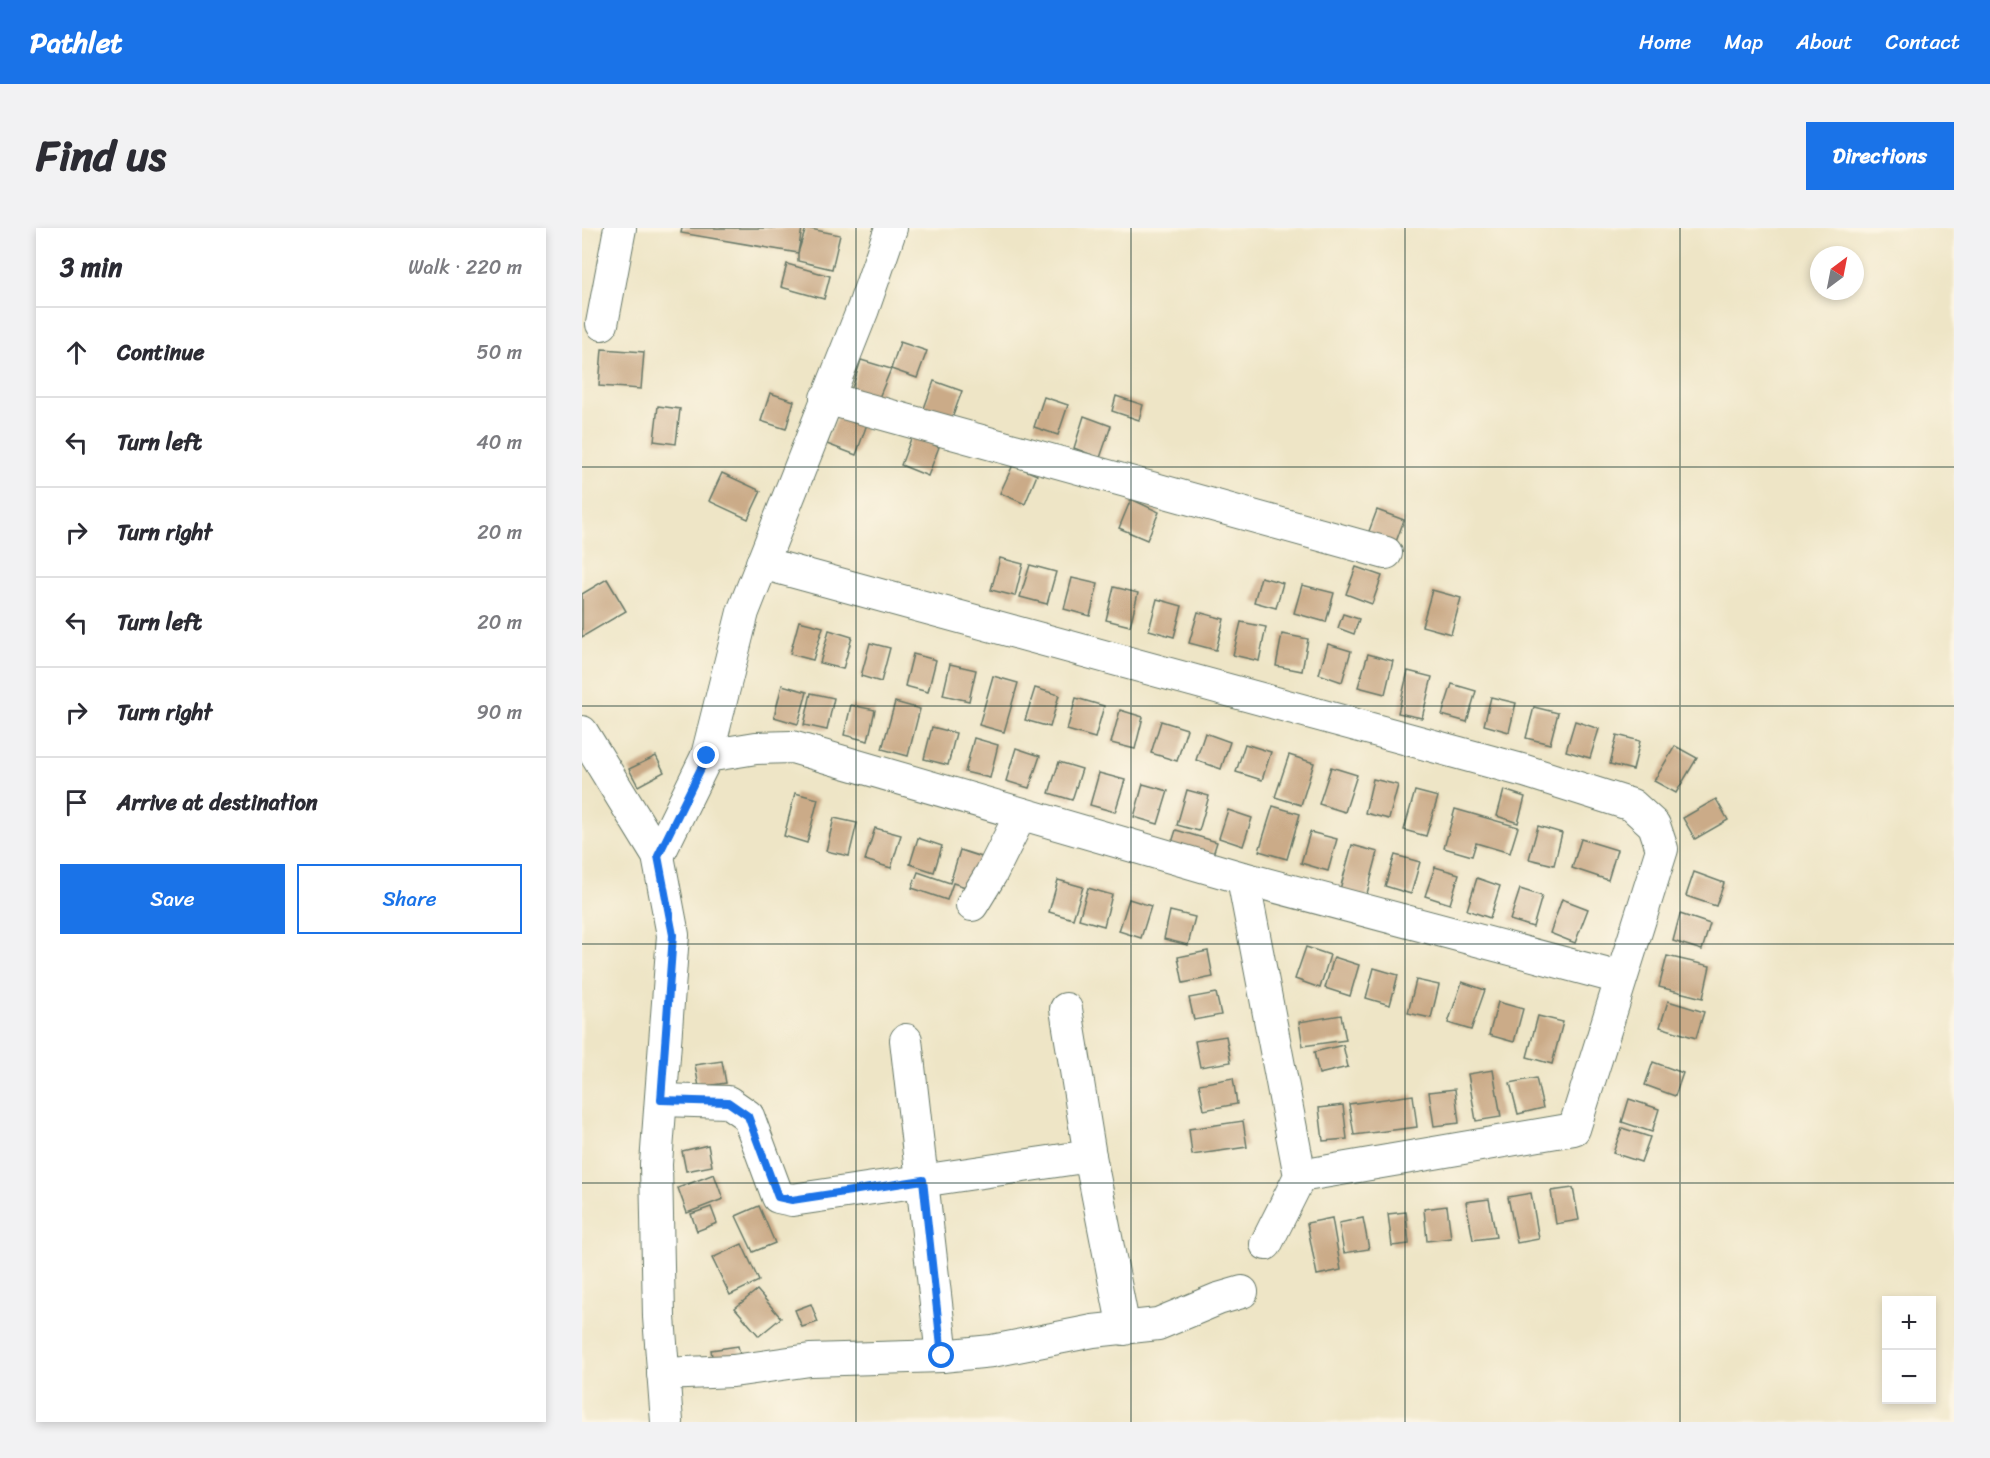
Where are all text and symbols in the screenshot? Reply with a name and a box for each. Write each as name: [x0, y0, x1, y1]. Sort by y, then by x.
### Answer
text: Pathlet: [30, 18, 123, 67]
text: Home: [1639, 23, 1691, 61]
text: Map: [1724, 23, 1763, 61]
text: About: [1796, 23, 1853, 61]
text: Contact: [1886, 23, 1960, 61]
text: Find us: [36, 119, 166, 193]
button: Directions: [1806, 122, 1954, 190]
text: 3 min: [60, 244, 122, 290]
north arrow: [1810, 246, 1864, 300]
text: Walk · 220 m: [408, 250, 522, 285]
text: Continue: [117, 333, 205, 372]
text: 50 m: [477, 335, 522, 370]
icon: ahead: [60, 336, 93, 369]
text: Turn left: [117, 423, 202, 462]
text: 40 m: [476, 425, 522, 460]
icon: left: [60, 426, 93, 459]
text: Turn right: [117, 513, 212, 552]
text: 20 m: [477, 515, 522, 550]
icon: right: [60, 516, 93, 549]
text: Turn left: [117, 603, 202, 642]
text: 20 m: [477, 605, 522, 640]
icon: left: [60, 606, 93, 639]
text: Turn right: [117, 693, 212, 732]
text: 90 m: [477, 695, 522, 730]
icon: right: [60, 696, 93, 729]
route end: [693, 742, 719, 768]
text: Arrive at destination: [117, 783, 318, 822]
icon: arrive: [60, 786, 93, 819]
button: Save: [60, 864, 285, 934]
button: Share: [297, 864, 522, 934]
map controls: [1882, 1296, 1936, 1404]
button: +: [1882, 1296, 1936, 1350]
route start: [928, 1342, 954, 1368]
button: −: [1882, 1350, 1936, 1404]

